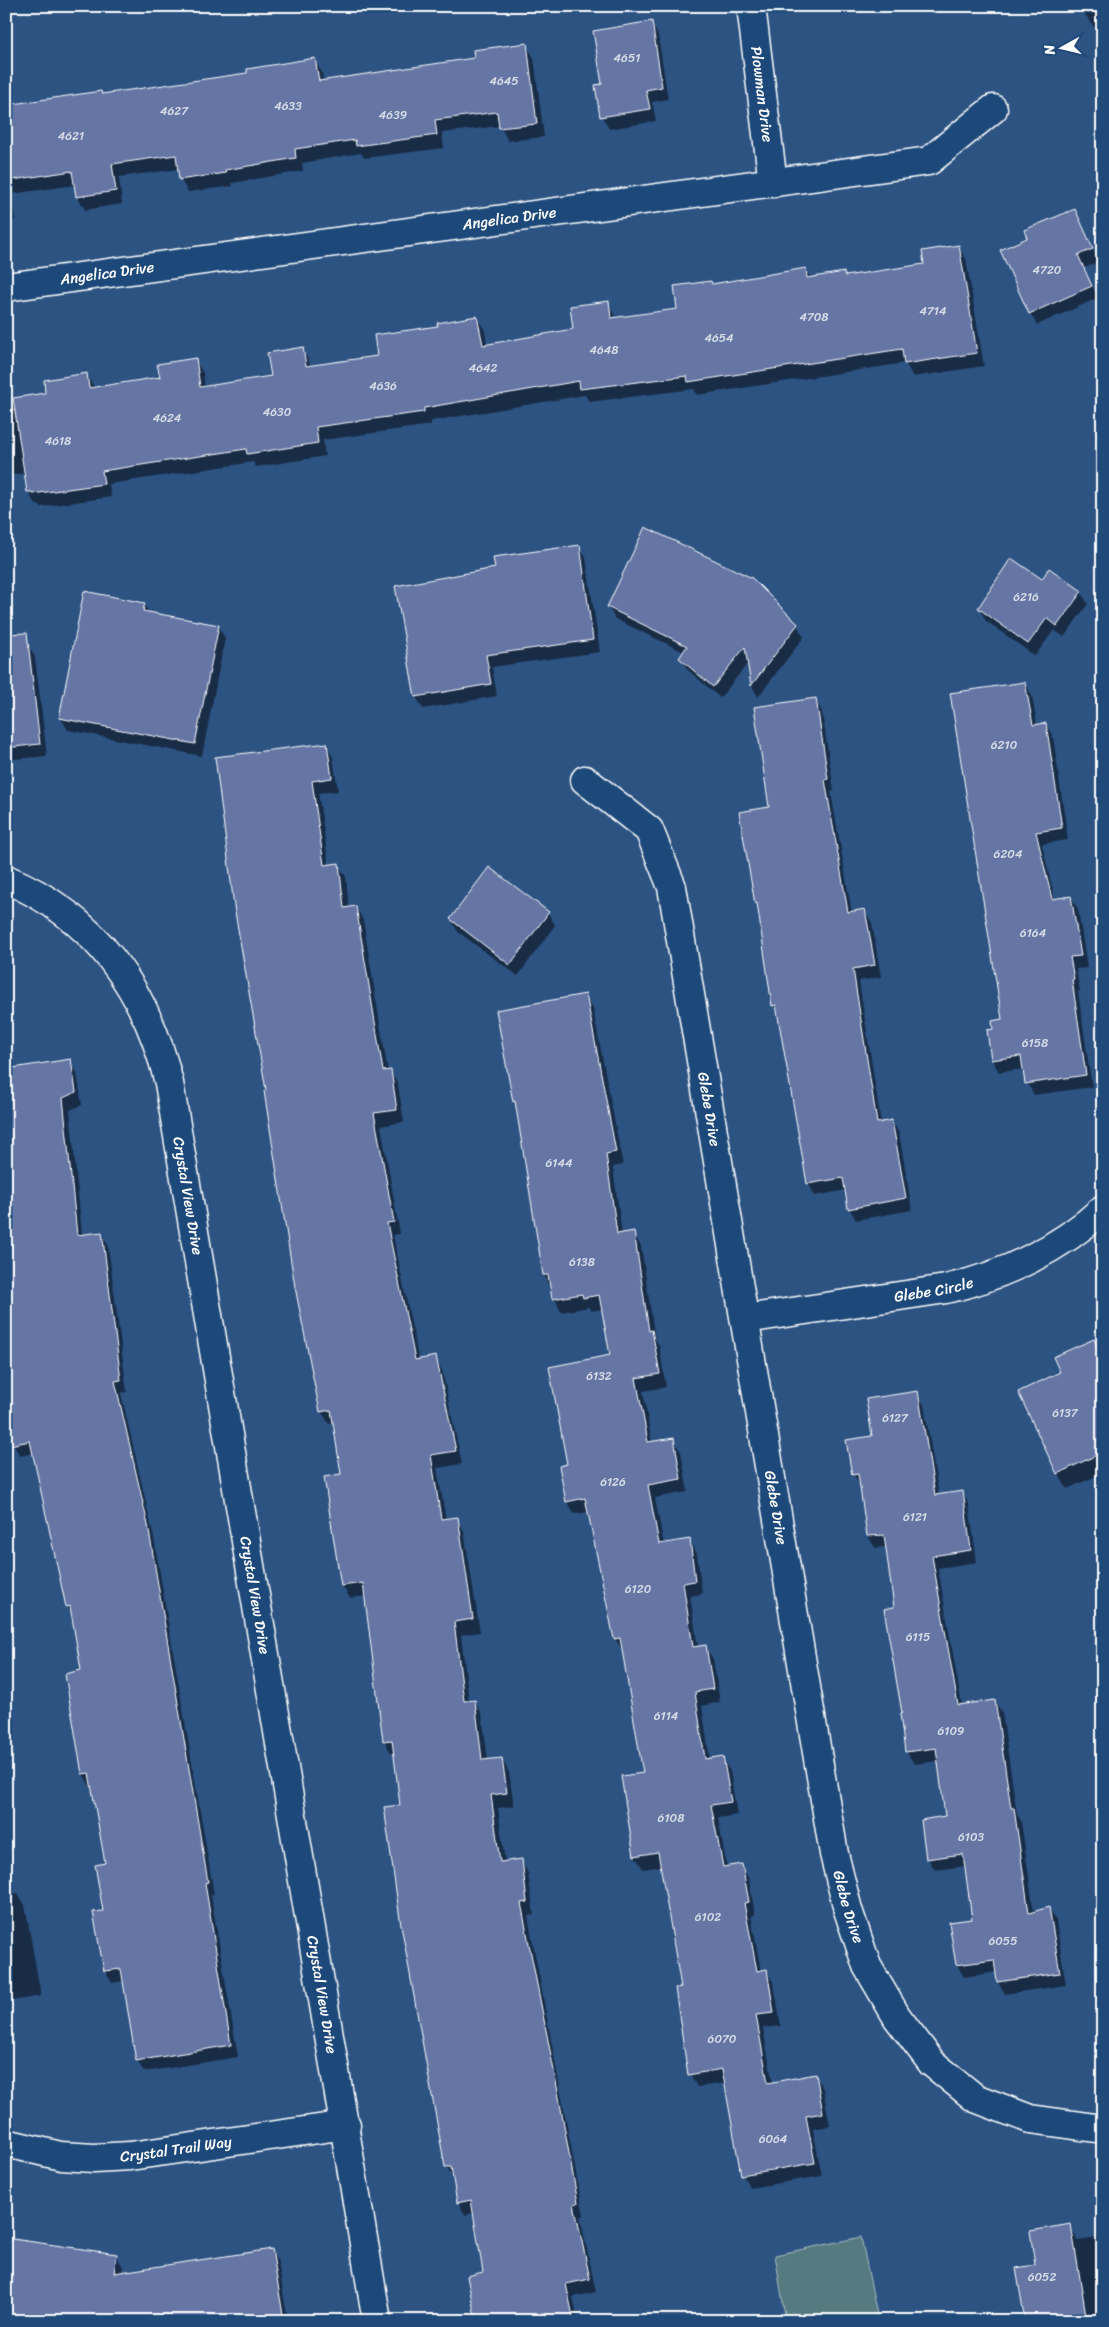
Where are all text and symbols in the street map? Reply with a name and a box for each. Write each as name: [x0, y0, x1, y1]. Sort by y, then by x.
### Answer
north arrow: [1036, 22, 1086, 72]
text: N: [1037, 43, 1063, 57]
street label: Plowman Drive: [743, 45, 781, 144]
house number: 4651: [614, 47, 640, 69]
house number: 4645: [489, 70, 519, 92]
house number: 4633: [274, 95, 302, 117]
house number: 4627: [160, 100, 189, 122]
house number: 4639: [379, 104, 407, 126]
house number: 4621: [58, 125, 84, 147]
street label: Angelica Drive: [460, 199, 558, 238]
street label: Angelica Drive: [57, 254, 156, 293]
house number: 4720: [1033, 259, 1062, 281]
house number: 4714: [919, 300, 947, 322]
house number: 4708: [799, 306, 829, 328]
house number: 4654: [704, 327, 734, 349]
house number: 4648: [589, 339, 619, 361]
house number: 4642: [469, 357, 497, 379]
house number: 4636: [369, 375, 397, 397]
house number: 4630: [263, 401, 292, 423]
house number: 4624: [153, 407, 182, 429]
house number: 4618: [45, 430, 71, 452]
house number: 6216: [1013, 586, 1039, 608]
house number: 6210: [991, 734, 1018, 756]
house number: 6204: [994, 843, 1023, 865]
house number: 6164: [1020, 922, 1047, 944]
house number: 6158: [1022, 1032, 1048, 1054]
street label: Glebe Drive: [690, 1070, 728, 1149]
street label: Crystal View Drive: [165, 1135, 211, 1257]
house number: 6144: [546, 1152, 573, 1174]
house number: 6138: [569, 1251, 595, 1273]
street label: Glebe Circle: [892, 1269, 977, 1310]
house number: 6132: [586, 1365, 612, 1387]
house number: 6137: [1052, 1402, 1079, 1424]
house number: 6127: [882, 1407, 909, 1429]
street label: Glebe Drive: [757, 1469, 795, 1547]
house number: 6126: [600, 1471, 626, 1493]
house number: 6121: [903, 1506, 927, 1528]
street label: Crystal View Drive: [232, 1534, 278, 1657]
house number: 6120: [625, 1578, 652, 1600]
house number: 6115: [906, 1626, 930, 1648]
house number: 6114: [654, 1705, 679, 1727]
house number: 6109: [938, 1720, 964, 1742]
house number: 6108: [658, 1807, 684, 1829]
house number: 6103: [958, 1826, 984, 1848]
street label: Glebe Drive: [826, 1868, 872, 1947]
house number: 6102: [695, 1906, 721, 1928]
house number: 6055: [988, 1930, 1018, 1952]
street label: Crystal View Drive: [299, 1934, 345, 2056]
house number: 6070: [708, 2028, 737, 2050]
house number: 6064: [759, 2128, 788, 2150]
street label: Crystal Trail Way: [119, 2129, 234, 2170]
house number: 6052: [1028, 2266, 1056, 2288]

